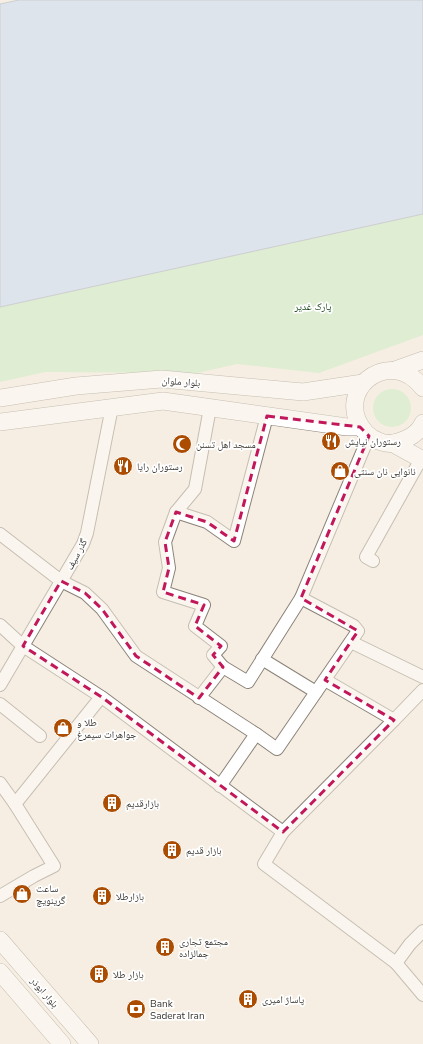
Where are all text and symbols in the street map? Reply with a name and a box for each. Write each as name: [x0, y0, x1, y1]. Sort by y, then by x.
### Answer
park label: پارک غدیر: [294, 300, 331, 314]
street label: بلوار ملوان: [161, 374, 201, 390]
restaurant icon: رستوران نیایش: [320, 430, 342, 452]
mosque icon: مسجد اهل تسنن: [171, 433, 193, 455]
place label: رستوران نیایش: [345, 435, 401, 449]
place label: مسجد اهل تسنن: [196, 438, 256, 452]
restaurant icon: رستوران رایا: [112, 455, 134, 477]
place label: رستوران رایا: [137, 460, 183, 474]
shop icon: نانوایی نان سنتی: [329, 460, 351, 482]
place label: نانوایی نان سنتی: [354, 465, 416, 479]
street label: گذر سیف: [63, 536, 91, 573]
place label: طلا و جواهرات سیمرغ: [77, 716, 137, 742]
shop icon: طلا و جواهرات سیمرغ: [52, 717, 74, 739]
building icon: بازارقدیم: [101, 792, 123, 814]
place label: بازارقدیم: [126, 797, 159, 811]
building icon: بازار قدیم: [161, 839, 183, 861]
place label: بازار قدیم: [186, 844, 222, 858]
place label: ساعت گرینویچ: [36, 882, 66, 908]
shop icon: ساعت گرینویچ: [11, 883, 33, 905]
building icon: بازارطلا: [91, 885, 113, 907]
place label: بازارطلا: [116, 890, 144, 904]
place label: مجتمع تجاری جمالزاده: [179, 935, 228, 961]
building icon: مجتمع تجاری جمالزاده: [154, 936, 176, 958]
building icon: بازار طلا: [88, 963, 110, 985]
place label: بازار طلا: [113, 968, 144, 982]
street label: بلوار ابوذر: [26, 974, 62, 1011]
building icon: پاساژ امیری: [237, 988, 259, 1010]
place label: پاساژ امیری: [262, 993, 304, 1007]
place label: Bank Saderat Iran: [150, 997, 205, 1023]
bank icon: Bank Saderat Iran: [125, 998, 147, 1020]

